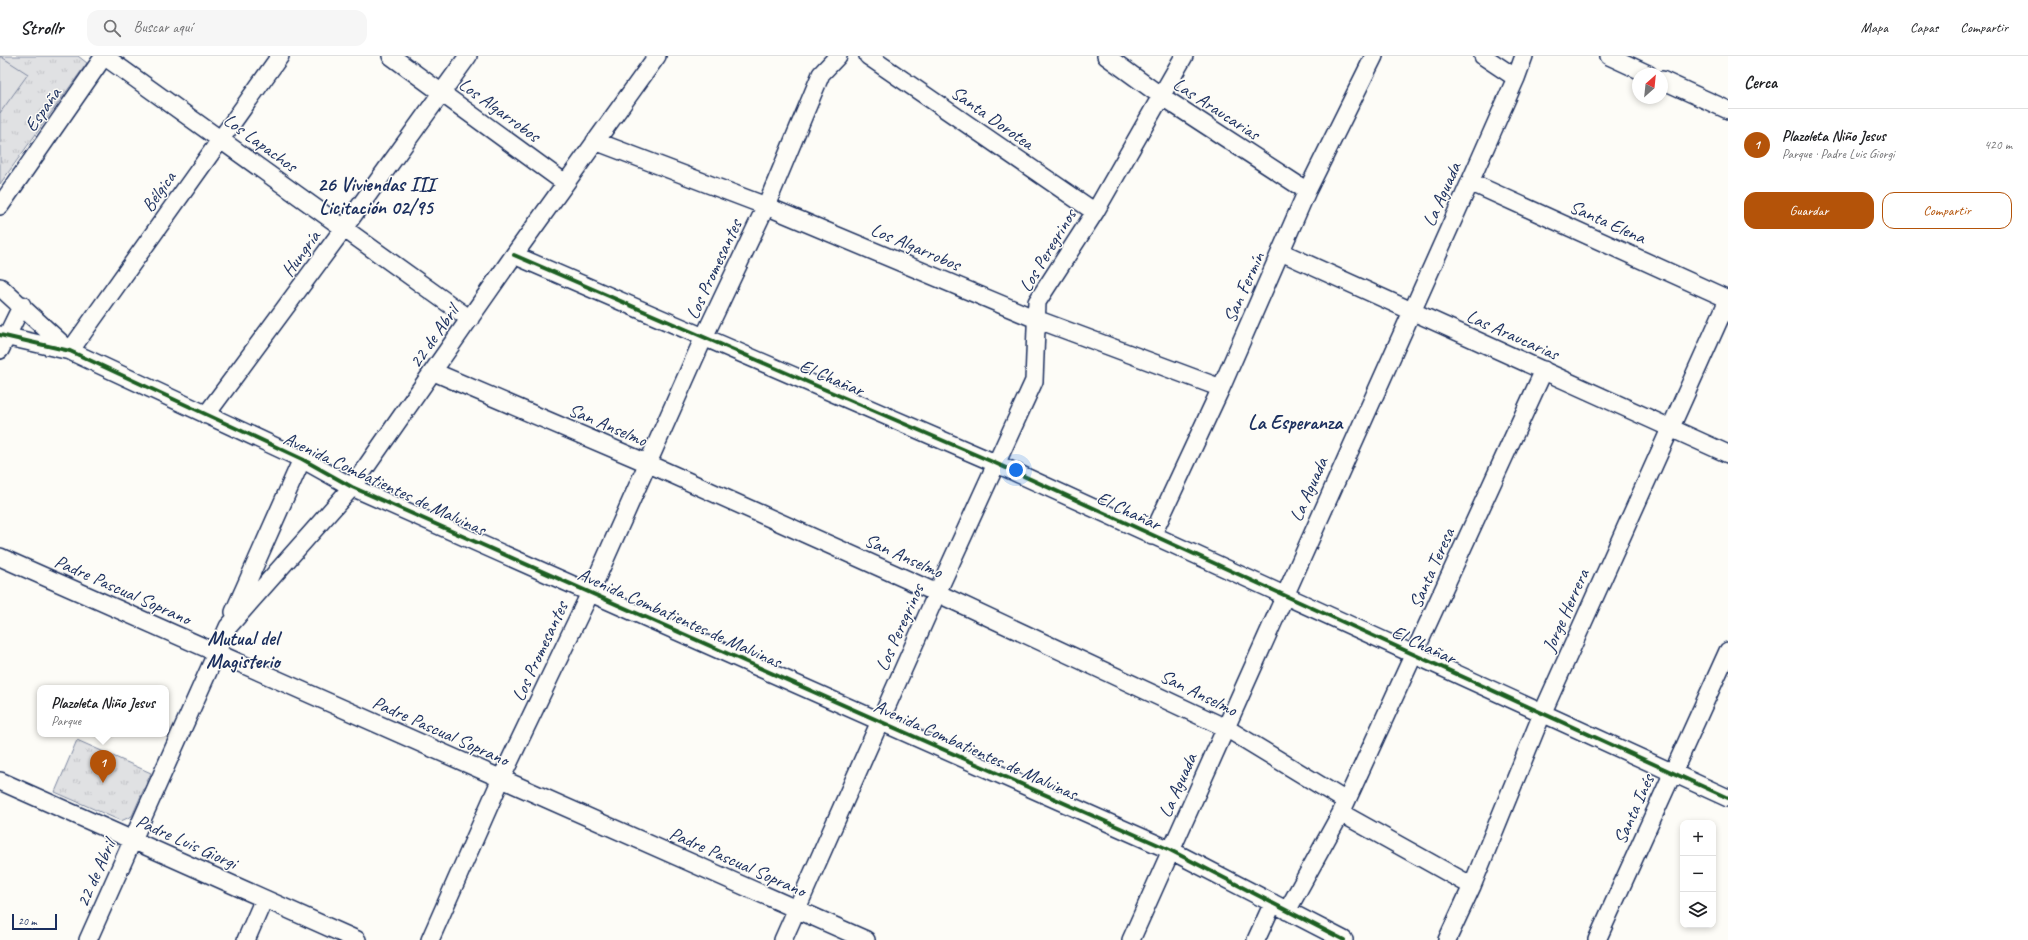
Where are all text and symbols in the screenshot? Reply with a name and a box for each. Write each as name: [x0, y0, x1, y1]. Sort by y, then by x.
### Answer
search box: [87, 10, 367, 46]
text: Strollr: [20, 16, 63, 40]
icon: search: [101, 17, 123, 39]
text: Buscar aquí: [133, 18, 192, 37]
text: Mapa: [1861, 19, 1888, 36]
text: Capas: [1910, 19, 1938, 36]
text: Compartir: [1960, 19, 2008, 36]
north arrow: [1632, 68, 1668, 104]
street label: Los Algarrobos: [454, 72, 547, 149]
street label: Las Araucarias: [1169, 72, 1266, 147]
text: Cerca: [1744, 72, 1777, 93]
street label: Santa Dorotea: [946, 80, 1040, 156]
street label: España: [19, 81, 68, 136]
street label: Los Lapachos: [219, 108, 303, 179]
text: Plazoleta Niño Jesus: [1782, 127, 1885, 146]
text: 1: [1754, 137, 1760, 153]
text: 420 m: [1984, 137, 2012, 153]
text: Parque · Padre Luis Giorgi: [1782, 146, 1894, 162]
street label: La Aguada: [1417, 157, 1467, 230]
street label: Bélgica: [136, 165, 182, 217]
district label: 26 Viviendas III Licitación 02/95: [317, 172, 438, 220]
button: Guardar: [1744, 192, 1874, 229]
button: Compartir: [1882, 192, 2012, 229]
street label: Santa Elena: [1566, 195, 1651, 250]
street label: Los Peregrinos: [1014, 203, 1083, 296]
street label: Los Promesantes: [680, 214, 748, 323]
street label: Los Algarrobos: [867, 217, 966, 277]
street label: Hungría: [276, 224, 327, 282]
street label: San Fermín: [1218, 248, 1270, 327]
street label: 22 de Abril: [404, 297, 466, 373]
street label: Las Araucarias: [1463, 304, 1564, 367]
street label: El Chañar: [796, 354, 869, 403]
street label: San Anselmo: [565, 398, 652, 453]
district label: La Esperanza: [1248, 410, 1344, 435]
street label: Avenida Combatientes de Malvinas: [280, 426, 491, 542]
street label: La Aguada: [1284, 452, 1334, 525]
your location: [1006, 460, 1026, 480]
street label: El Chañar: [1093, 486, 1166, 537]
street label: Santa Teresa: [1404, 523, 1461, 612]
street label: San Anselmo: [861, 528, 947, 584]
street label: Padre Pascual Soprano: [51, 549, 196, 632]
street label: Avenida Combatientes de Malvinas: [574, 562, 786, 674]
street label: Jorge Herrera: [1537, 564, 1595, 656]
street label: Los Peregrinos: [870, 579, 930, 675]
street label: Los Promesantes: [506, 596, 574, 705]
street label: El Chañar: [1388, 620, 1461, 671]
district label: Mutual del Magisterio: [206, 626, 283, 674]
street label: San Anselmo: [1156, 664, 1242, 722]
popup: [37, 685, 169, 737]
street label: Padre Pascual Soprano: [369, 690, 514, 773]
text: Plazoleta Niño Jesus: [51, 694, 155, 713]
street label: Avenida Combatientes de Malvinas: [870, 694, 1082, 806]
text: Parque: [51, 713, 81, 729]
street label: La Aguada: [1153, 748, 1203, 821]
pin: 1: [90, 750, 116, 783]
street label: Santa Inés: [1608, 769, 1661, 848]
street label: Padre Luis Giorgi: [132, 809, 243, 876]
map controls: [1680, 820, 1716, 928]
button: +: [1680, 820, 1716, 856]
street label: Padre Pascual Soprano: [666, 821, 811, 904]
street label: 22 de Abril: [70, 832, 123, 911]
button: −: [1680, 856, 1716, 892]
button: layers: [1680, 892, 1716, 928]
scale bar: [12, 912, 57, 931]
text: 20 m: [18, 914, 37, 928]

